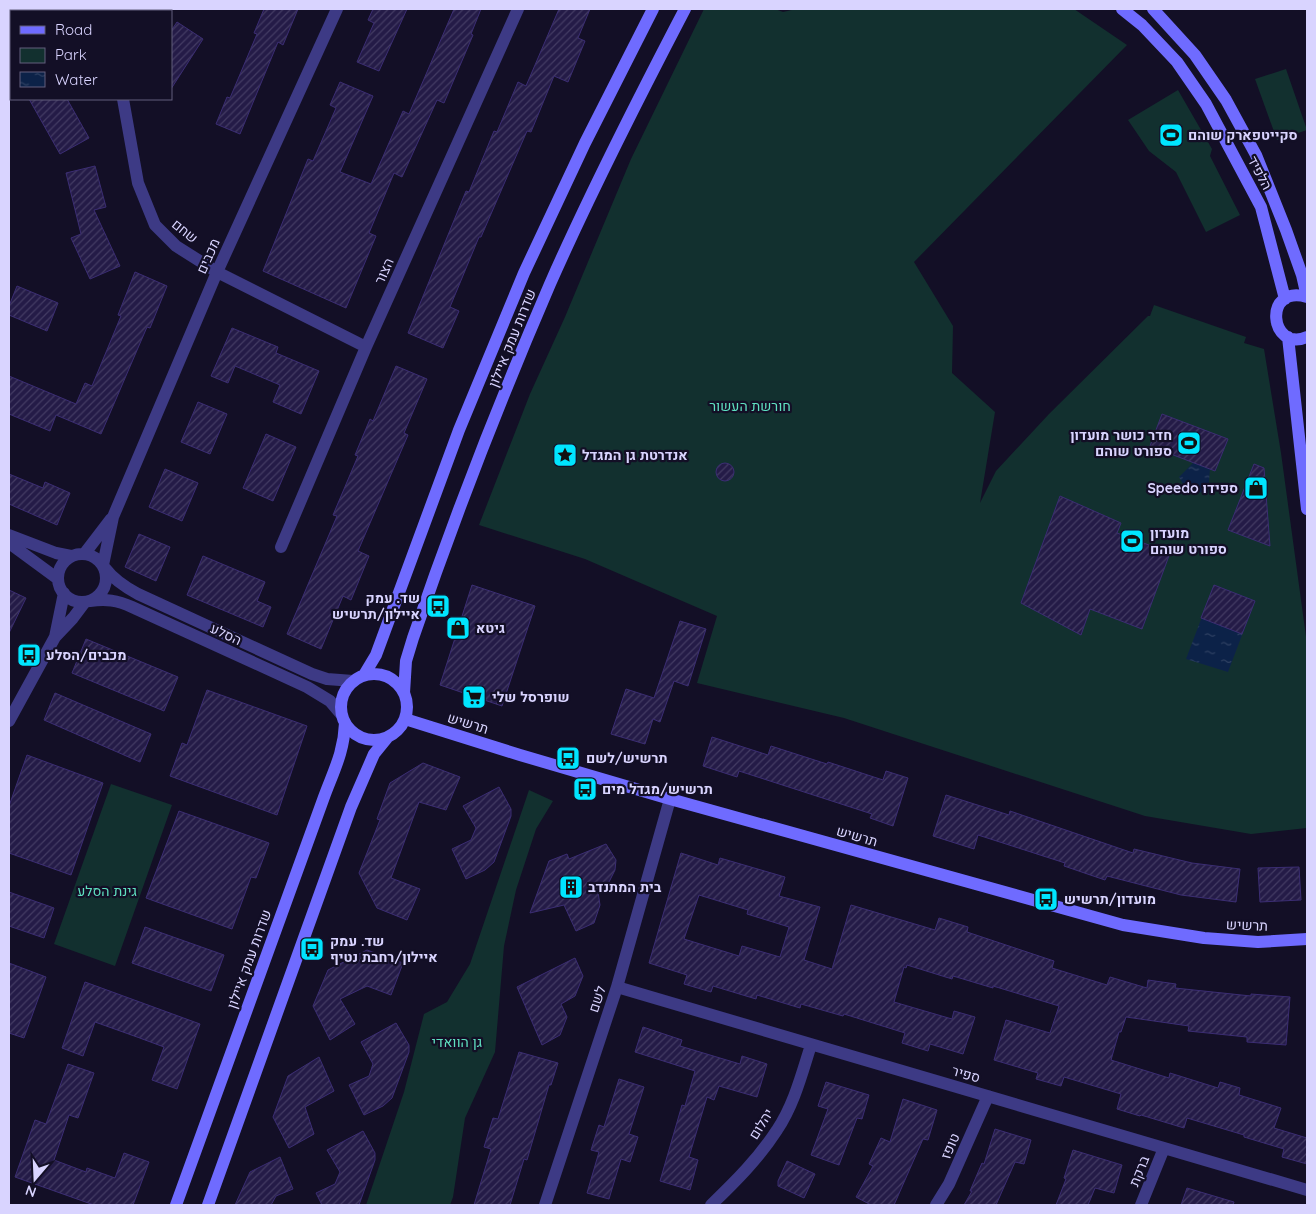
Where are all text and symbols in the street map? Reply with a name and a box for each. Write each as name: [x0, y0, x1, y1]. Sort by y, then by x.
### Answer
legend: [10, 10, 172, 100]
text: Road: [55, 20, 92, 39]
text: Park: [55, 45, 87, 64]
text: Water: [55, 70, 98, 89]
sports icon: סקייטפארק שוהם: [1158, 122, 1184, 148]
place label: סקייטפארק שוהם: [1188, 126, 1298, 144]
street label: הלפיד: [1244, 153, 1276, 193]
street label: שחם: [168, 215, 202, 247]
street label: מכבים: [192, 235, 224, 277]
street label: הצור: [370, 255, 398, 287]
street label: שדרות עמק איילון: [484, 286, 540, 390]
park label: חורשת העשור: [709, 397, 791, 415]
place label: חדר כושר מועדון ספורט שוהם: [1070, 426, 1172, 460]
sports icon: חדר כושר מועדון ספורט שוהם: [1176, 430, 1202, 456]
place icon: אנדרטת גן המגדל: [552, 442, 578, 468]
place label: אנדרטת גן המגדל: [582, 446, 688, 464]
shop icon: Speedo ספידו: [1243, 475, 1269, 501]
place label: Speedo ספידו: [1147, 479, 1238, 497]
place label: מועדון ספורט שוהם: [1150, 524, 1227, 558]
sports icon: מועדון ספורט שוהם: [1119, 528, 1145, 554]
place label: שד. עמק איילון/תרשיש: [332, 589, 420, 623]
bus stop icon: שד. עמק איילון/תרשיש: [425, 593, 451, 619]
shop icon: גיטא: [445, 615, 471, 641]
street label: הסלע: [207, 619, 245, 649]
place label: גיטא: [476, 619, 505, 637]
bus stop icon: מכבים/הסלע: [16, 642, 42, 668]
place label: מכבים/הסלע: [46, 646, 127, 664]
supermarket icon: שופרסל שלי: [461, 684, 487, 710]
place label: שופרסל שלי: [492, 688, 570, 706]
street label: תרשיש: [445, 708, 491, 738]
bus stop icon: תרשיש/לשם: [555, 745, 581, 771]
place label: תרשיש/לשם: [586, 749, 668, 767]
bus stop icon: תרשיש/מגדל מים: [572, 776, 598, 802]
place label: תרשיש/מגדל מים: [602, 780, 713, 798]
street label: תרשיש: [834, 822, 880, 850]
building icon: בית המתנדב: [558, 874, 584, 900]
place label: בית המתנדב: [588, 878, 662, 896]
park label: גינת הסלע: [77, 882, 137, 900]
bus stop icon: מועדון/תרשיש: [1033, 886, 1059, 912]
place label: מועדון/תרשיש: [1064, 890, 1156, 908]
street label: שדרות עמק איילון: [223, 907, 275, 1011]
street label: תרשיש: [1226, 915, 1268, 935]
place label: שד. עמק איילון/רחבת נטיף: [330, 932, 438, 966]
bus stop icon: שד. עמק איילון/רחבת נטיף: [299, 936, 325, 962]
street label: לשם: [584, 983, 610, 1015]
park label: גן הוואדי: [432, 1033, 482, 1051]
street label: ספיר: [950, 1061, 982, 1087]
street label: יהלום: [745, 1105, 777, 1143]
street label: טופז: [936, 1130, 964, 1162]
street label: ברקת: [1125, 1152, 1154, 1189]
north arrow: [10, 1154, 60, 1204]
text: N: [23, 1181, 39, 1201]

